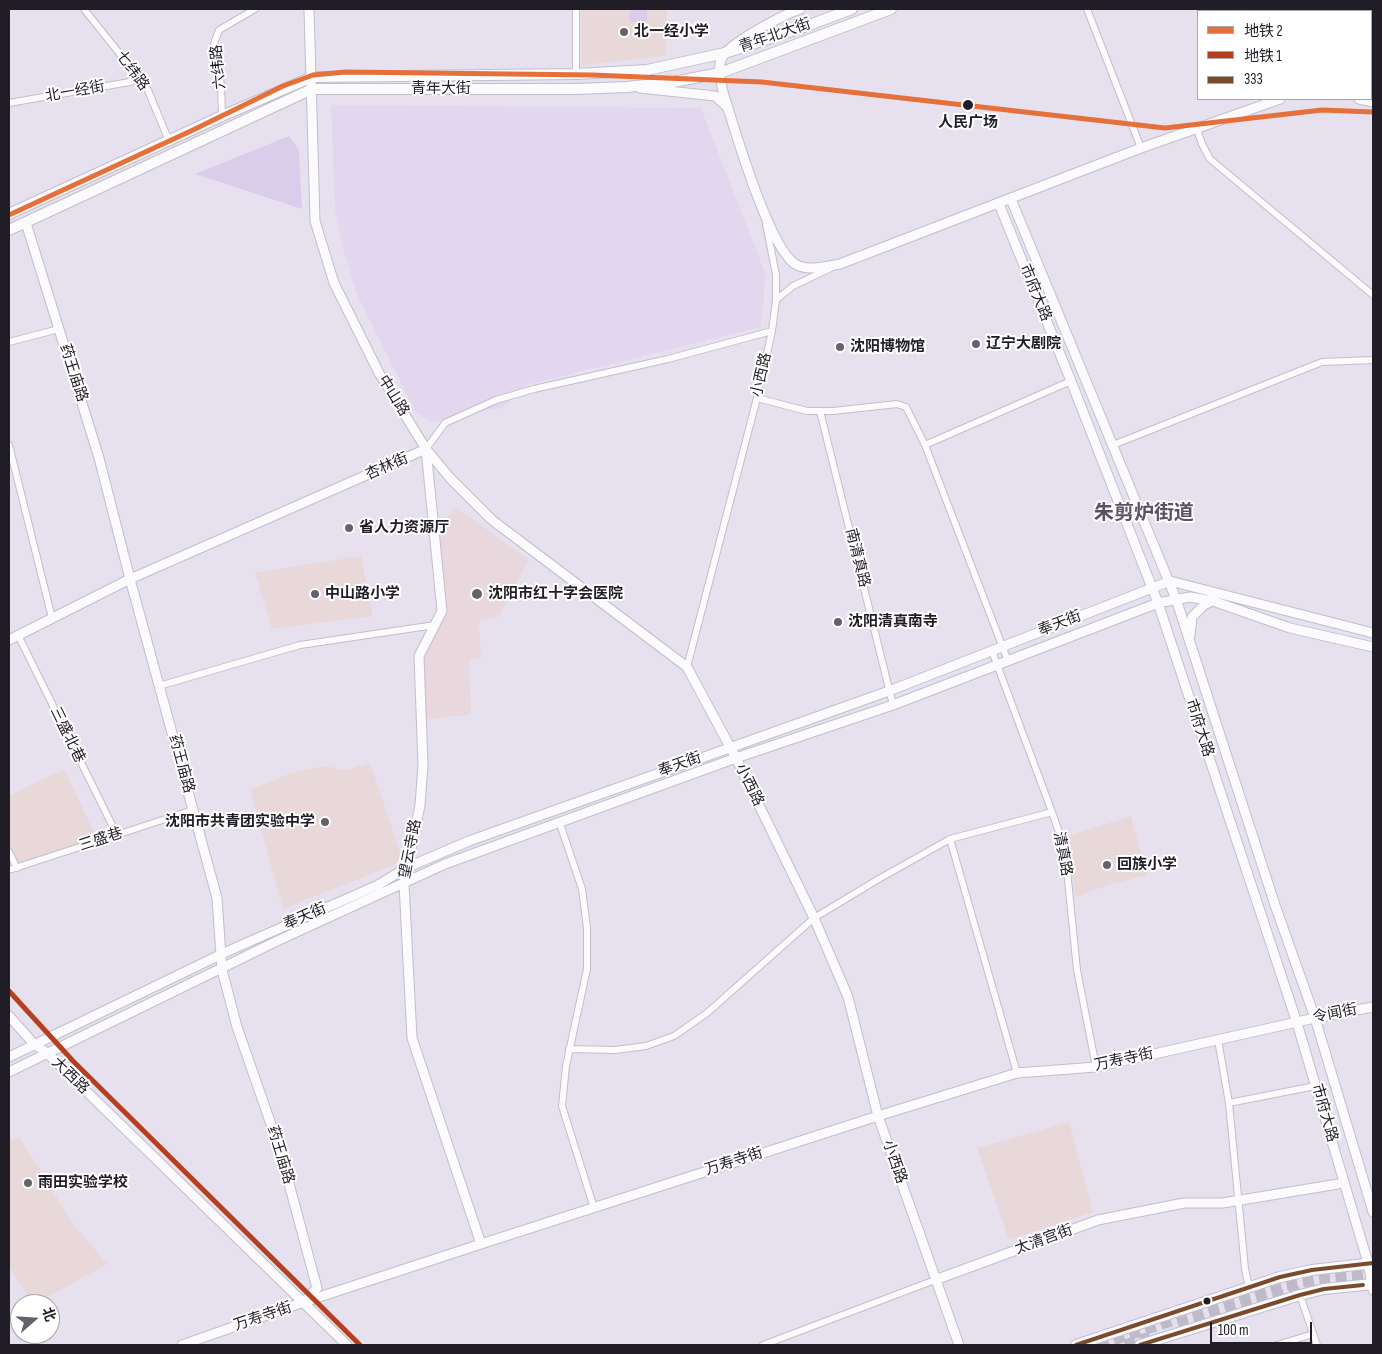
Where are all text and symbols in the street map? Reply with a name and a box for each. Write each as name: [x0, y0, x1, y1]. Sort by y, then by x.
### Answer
legend: [1197, 10, 1372, 100]
street label: 青年北大街: [737, 15, 813, 57]
text: 地铁 2: [1244, 22, 1283, 41]
place label: 北一经小学: [634, 23, 709, 41]
marker: 北一经小学: [618, 26, 630, 38]
street label: 六纬路: [208, 44, 230, 90]
text: 地铁 1: [1244, 47, 1282, 66]
street label: 七纬路: [111, 48, 153, 94]
text: 333: [1244, 70, 1263, 89]
street label: 北一经街: [44, 78, 106, 106]
street label: 青年大街: [411, 80, 471, 98]
marker: 人民广场: [961, 98, 975, 112]
place label: 人民广场: [938, 114, 998, 132]
street label: 市府大路: [1015, 262, 1055, 324]
place label: 辽宁大剧院: [986, 335, 1061, 353]
place label: 沈阳博物馆: [850, 338, 925, 356]
marker: 辽宁大剧院: [970, 338, 982, 350]
marker: 沈阳博物馆: [834, 341, 846, 353]
street label: 药王庙路: [55, 342, 91, 404]
street label: 小西路: [748, 351, 776, 399]
street label: 中山路: [373, 372, 413, 420]
street label: 杏林街: [363, 450, 411, 484]
district label: 朱剪炉街道: [1094, 502, 1194, 526]
place label: 省人力资源厅: [359, 519, 449, 537]
marker: 省人力资源厅: [343, 522, 355, 534]
street label: 南清真路: [841, 527, 873, 589]
place label: 中山路小学: [325, 585, 400, 603]
place label: 沈阳市红十字会医院: [488, 585, 623, 603]
marker: 沈阳市红十字会医院: [470, 587, 484, 601]
marker: 中山路小学: [309, 588, 321, 600]
street label: 奉天街: [1036, 608, 1084, 640]
place label: 沈阳清真南寺: [848, 613, 938, 631]
marker: 沈阳清真南寺: [832, 616, 844, 628]
street label: 市府大路: [1181, 697, 1217, 759]
street label: 三盛北巷: [46, 704, 88, 766]
street label: 药王庙路: [165, 733, 197, 795]
street label: 奉天街: [656, 749, 704, 781]
street label: 小西路: [731, 761, 767, 809]
place label: 沈阳市共青团实验中学: [165, 813, 315, 831]
marker: 沈阳市共青团实验中学: [319, 816, 331, 828]
street label: 望云寺路: [396, 818, 426, 880]
street label: 三盛巷: [77, 824, 125, 856]
street label: 清真路: [1049, 830, 1075, 878]
place label: 回族小学: [1117, 856, 1177, 874]
marker: 回族小学: [1101, 859, 1113, 871]
street label: 奉天街: [281, 900, 329, 934]
street label: 令闻街: [1311, 1001, 1359, 1027]
street label: 万寿寺街: [1093, 1045, 1155, 1075]
street label: 大西路: [48, 1054, 92, 1098]
street label: 市府大路: [1307, 1082, 1341, 1144]
street label: 药王庙路: [263, 1124, 297, 1186]
street label: 小西路: [878, 1138, 910, 1186]
street label: 万寿寺街: [703, 1144, 765, 1180]
place label: 雨田实验学校: [38, 1174, 128, 1192]
marker: 雨田实验学校: [22, 1177, 34, 1189]
street label: 太清宫街: [1013, 1221, 1075, 1259]
north arrow: [10, 1294, 60, 1344]
unlabelled marker: [1202, 1296, 1212, 1306]
street label: 万寿寺街: [232, 1299, 294, 1335]
text: 北: [38, 1305, 59, 1324]
scale bar: [1212, 1312, 1314, 1344]
text: 100 m: [1218, 1321, 1249, 1340]

